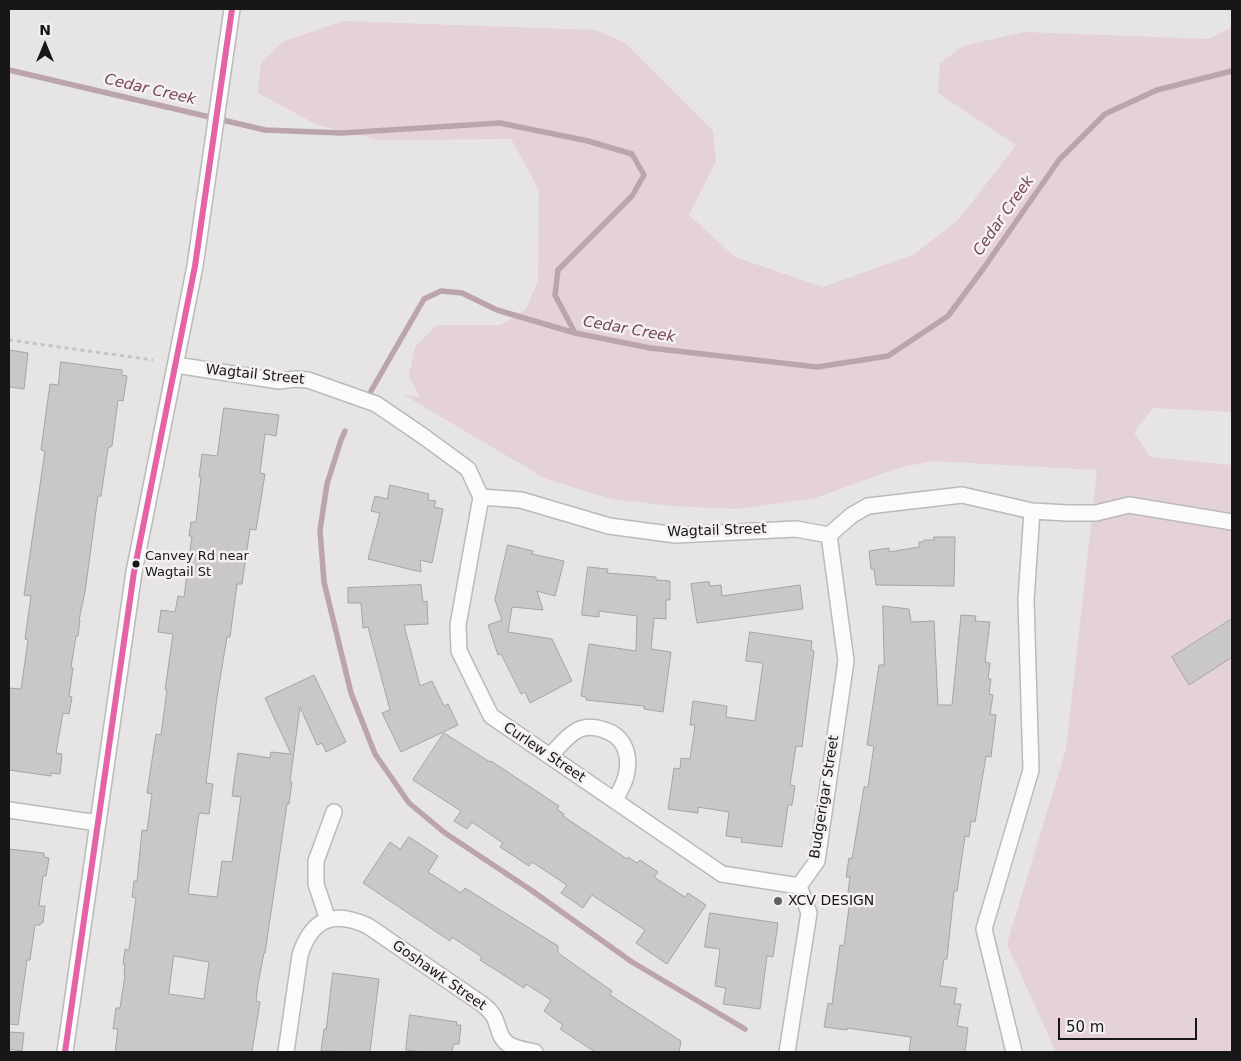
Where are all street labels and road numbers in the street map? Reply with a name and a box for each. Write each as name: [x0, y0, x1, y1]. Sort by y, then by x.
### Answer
street label: Wagtail Street: [205, 361, 305, 389]
street label: Wagtail Street: [667, 521, 767, 541]
street label: Curlew Street: [500, 719, 588, 787]
street label: Budgerigar Street: [807, 734, 843, 860]
street label: Goshawk Street: [389, 937, 489, 1015]

